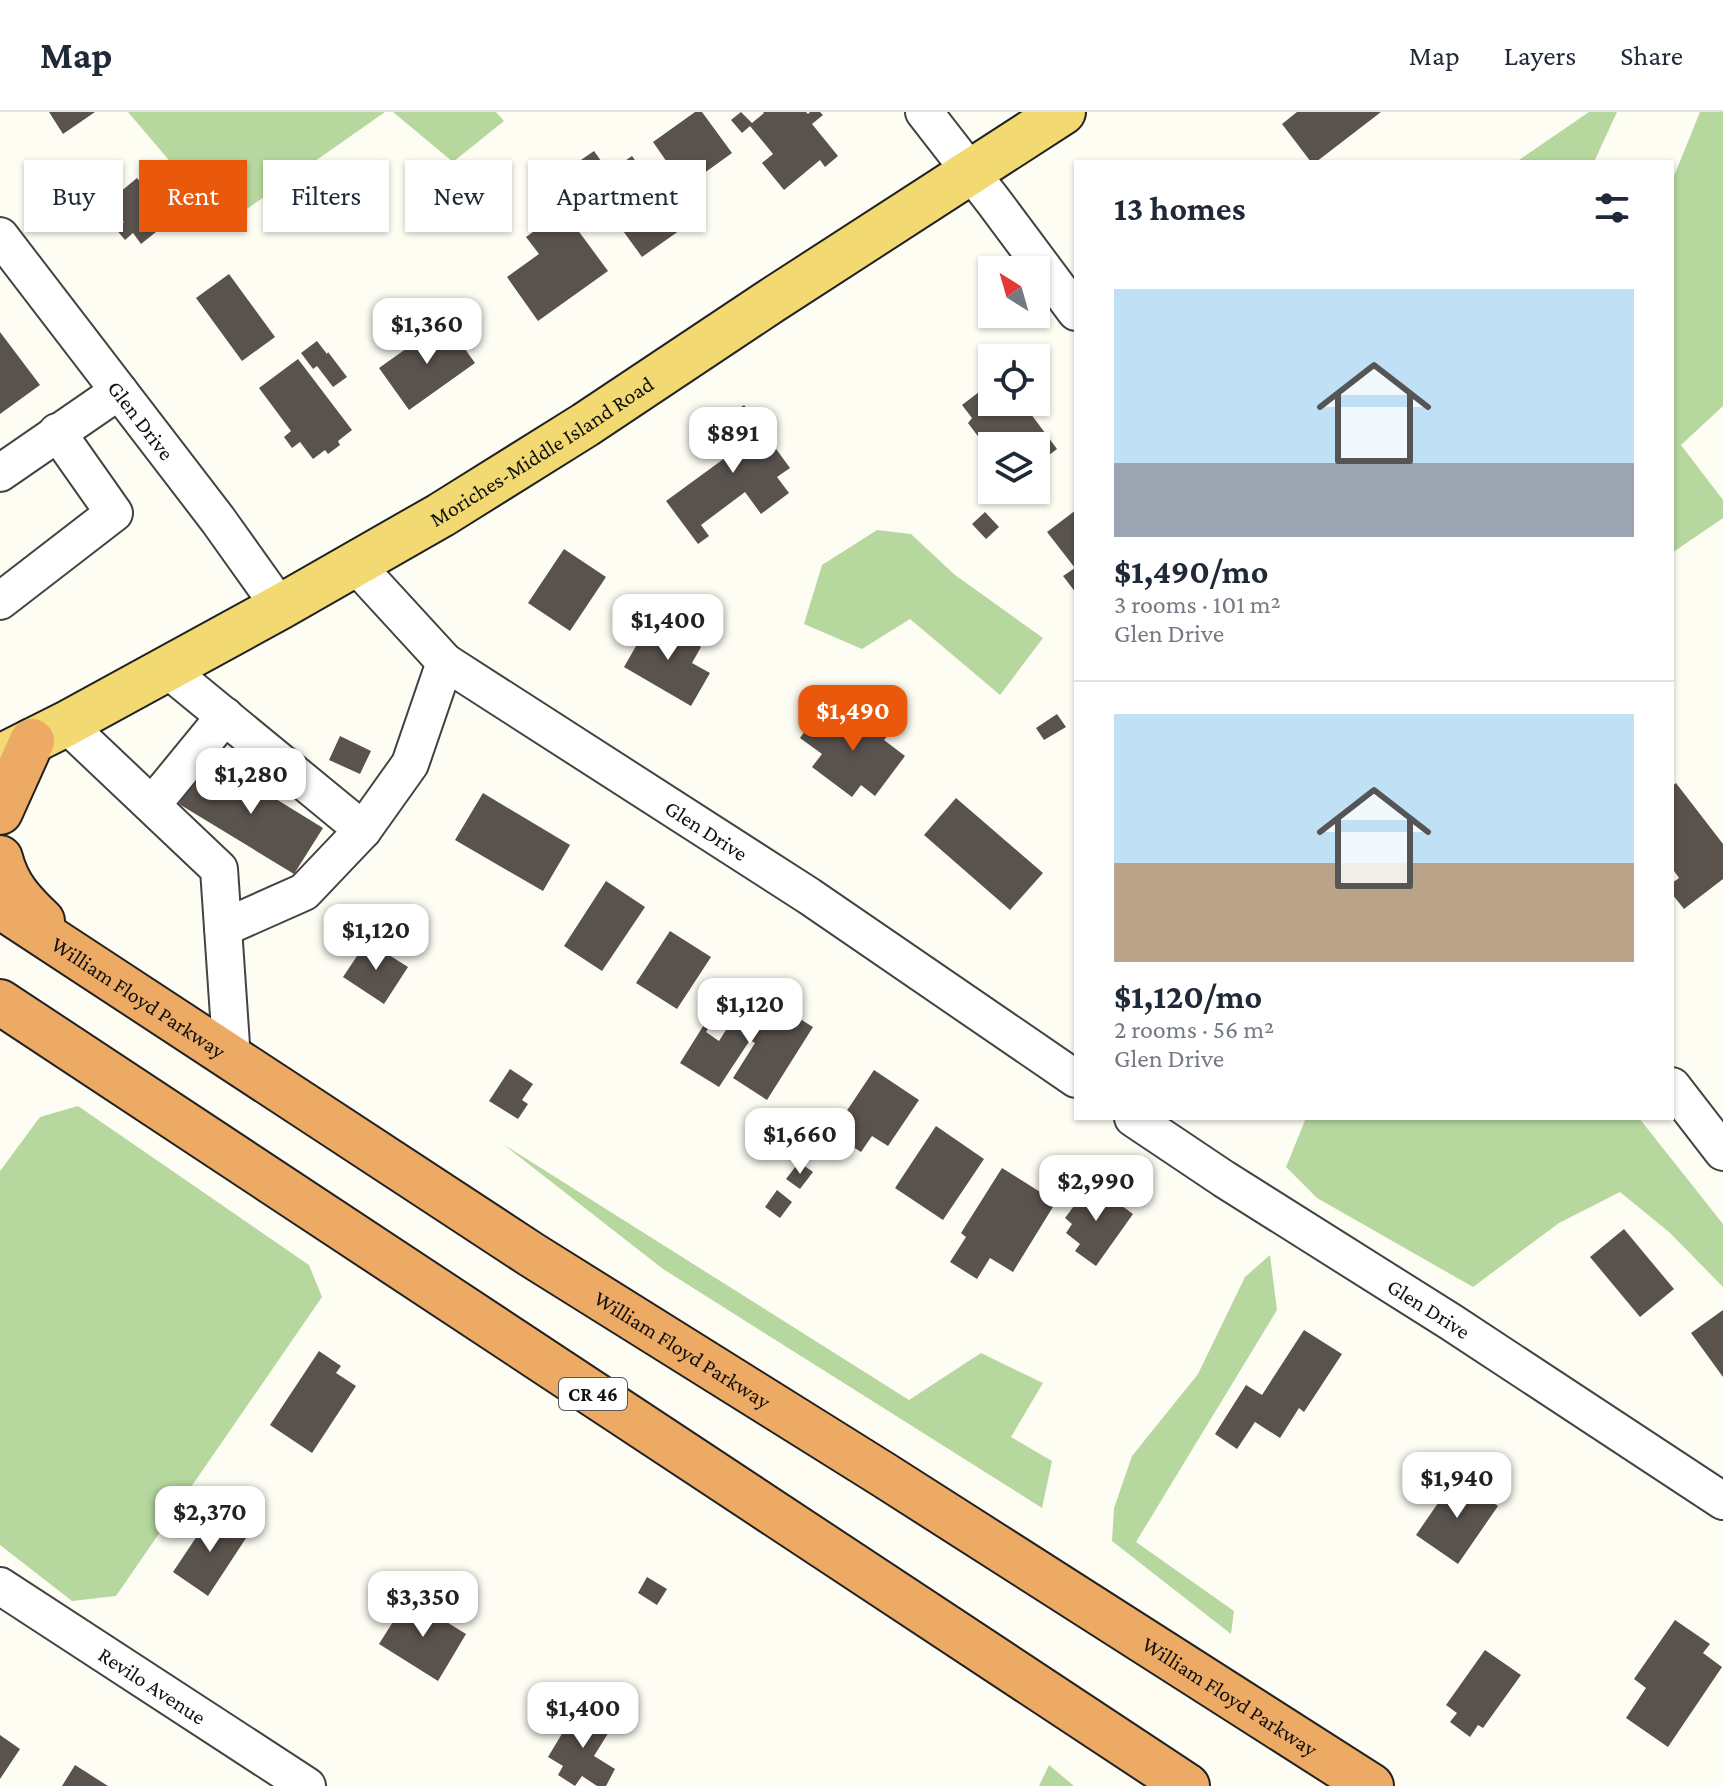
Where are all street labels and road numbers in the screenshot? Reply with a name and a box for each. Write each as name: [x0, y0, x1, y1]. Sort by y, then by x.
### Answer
street label: Moriches-Middle Island Road: [425, 370, 658, 531]
street label: Glen Drive: [103, 375, 180, 465]
street label: Glen Drive: [661, 794, 753, 866]
street label: William Floyd Parkway: [47, 931, 231, 1064]
street label: Glen Drive: [1383, 1273, 1475, 1344]
street label: William Floyd Parkway: [590, 1285, 776, 1414]
road number: CR 46: [559, 1378, 627, 1410]
street label: William Floyd Parkway: [1138, 1631, 1323, 1762]
street label: Revilo Avenue: [94, 1641, 211, 1729]

